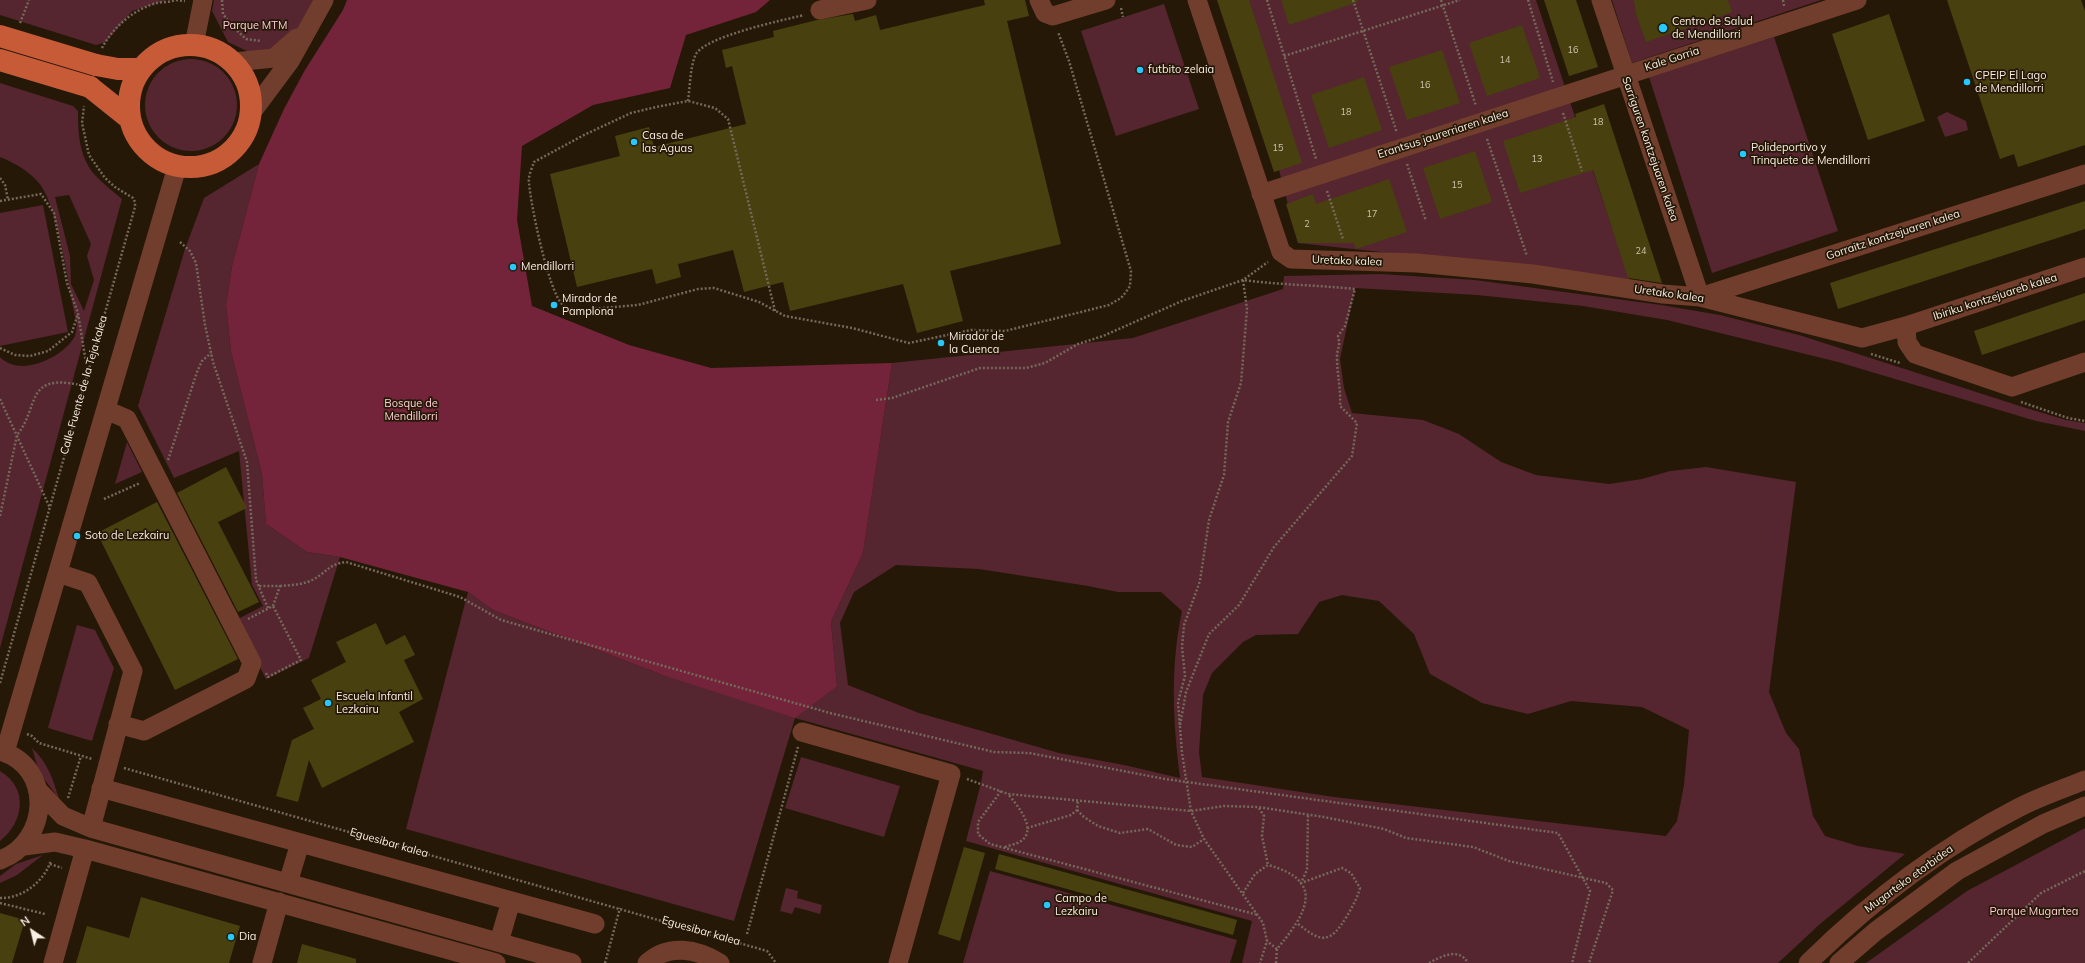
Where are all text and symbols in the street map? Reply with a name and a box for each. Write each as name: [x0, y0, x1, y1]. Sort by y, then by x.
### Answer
place label: Centro de Salud de Mendillorri: [1672, 15, 1753, 41]
park label: Parque MTM: [223, 19, 287, 33]
marker: Centro de Salud de Mendillorri: [1657, 22, 1669, 34]
street label: Kale Gorria: [1643, 44, 1701, 74]
house number: 16: [1568, 45, 1578, 55]
house number: 14: [1500, 55, 1510, 65]
place label: futbito zelaia: [1148, 63, 1214, 77]
marker: futbito zelaia: [1135, 65, 1145, 75]
place label: CPEIP El Lago de Mendillorri: [1975, 69, 2046, 95]
street label: Sarriguren kontzejuaren kalea: [1619, 75, 1681, 223]
marker: CPEIP El Lago de Mendillorri: [1962, 77, 1972, 87]
house number: 16: [1420, 80, 1430, 90]
house number: 18: [1341, 107, 1351, 117]
street label: Erantsus jaurerriaren kalea: [1376, 107, 1510, 161]
house number: 18: [1593, 117, 1603, 127]
place label: Casa de las Aguas: [642, 129, 693, 155]
marker: Casa de las Aguas: [629, 137, 639, 147]
place label: Polideportivo y Trinquete de Mendillorri: [1751, 141, 1870, 167]
house number: 15: [1273, 143, 1283, 153]
marker: Polideportivo y Trinquete de Mendillorri: [1738, 149, 1748, 159]
house number: 13: [1532, 154, 1542, 164]
house number: 15: [1452, 180, 1462, 190]
street label: Gorraitz kontzejuaren kalea: [1824, 207, 1962, 263]
house number: 17: [1367, 209, 1377, 219]
house number: 2: [1304, 219, 1310, 229]
house number: 24: [1636, 246, 1646, 256]
street label: Uretako kalea: [1312, 253, 1382, 269]
place label: Mendillorri: [521, 260, 574, 274]
marker: Mendillorri: [508, 262, 518, 272]
street label: Ibiriku kontzejuareb kalea: [1931, 271, 2059, 323]
street label: Uretako kalea: [1633, 283, 1705, 305]
place label: Mirador de Pamplona: [562, 292, 617, 318]
marker: Mirador de Pamplona: [549, 300, 559, 310]
street label: Calle Fuente de la Teja kalea: [58, 314, 110, 456]
place label: Mirador de la Cuenca: [949, 330, 1004, 356]
marker: Mirador de la Cuenca: [936, 338, 946, 348]
park label: Bosque de Mendillorri: [384, 397, 438, 423]
place label: Soto de Lezkairu: [85, 529, 169, 543]
marker: Soto de Lezkairu: [72, 531, 82, 541]
place label: Escuela Infantil Lezkairu: [336, 690, 413, 716]
marker: Escuela Infantil Lezkairu: [323, 698, 333, 708]
street label: Eguesibar kalea: [348, 826, 430, 860]
street label: Mugarteko etorbidea: [1862, 842, 1956, 916]
place label: Campo de Lezkairu: [1055, 892, 1107, 918]
marker: Campo de Lezkairu: [1042, 900, 1052, 910]
park label: Parque Mugartea: [1990, 905, 2078, 919]
north arrow: [12, 911, 52, 951]
text: N: [18, 913, 33, 929]
street label: Eguesibar kalea: [660, 914, 742, 948]
place label: Dia: [239, 930, 256, 944]
marker: Dia: [226, 932, 236, 942]

